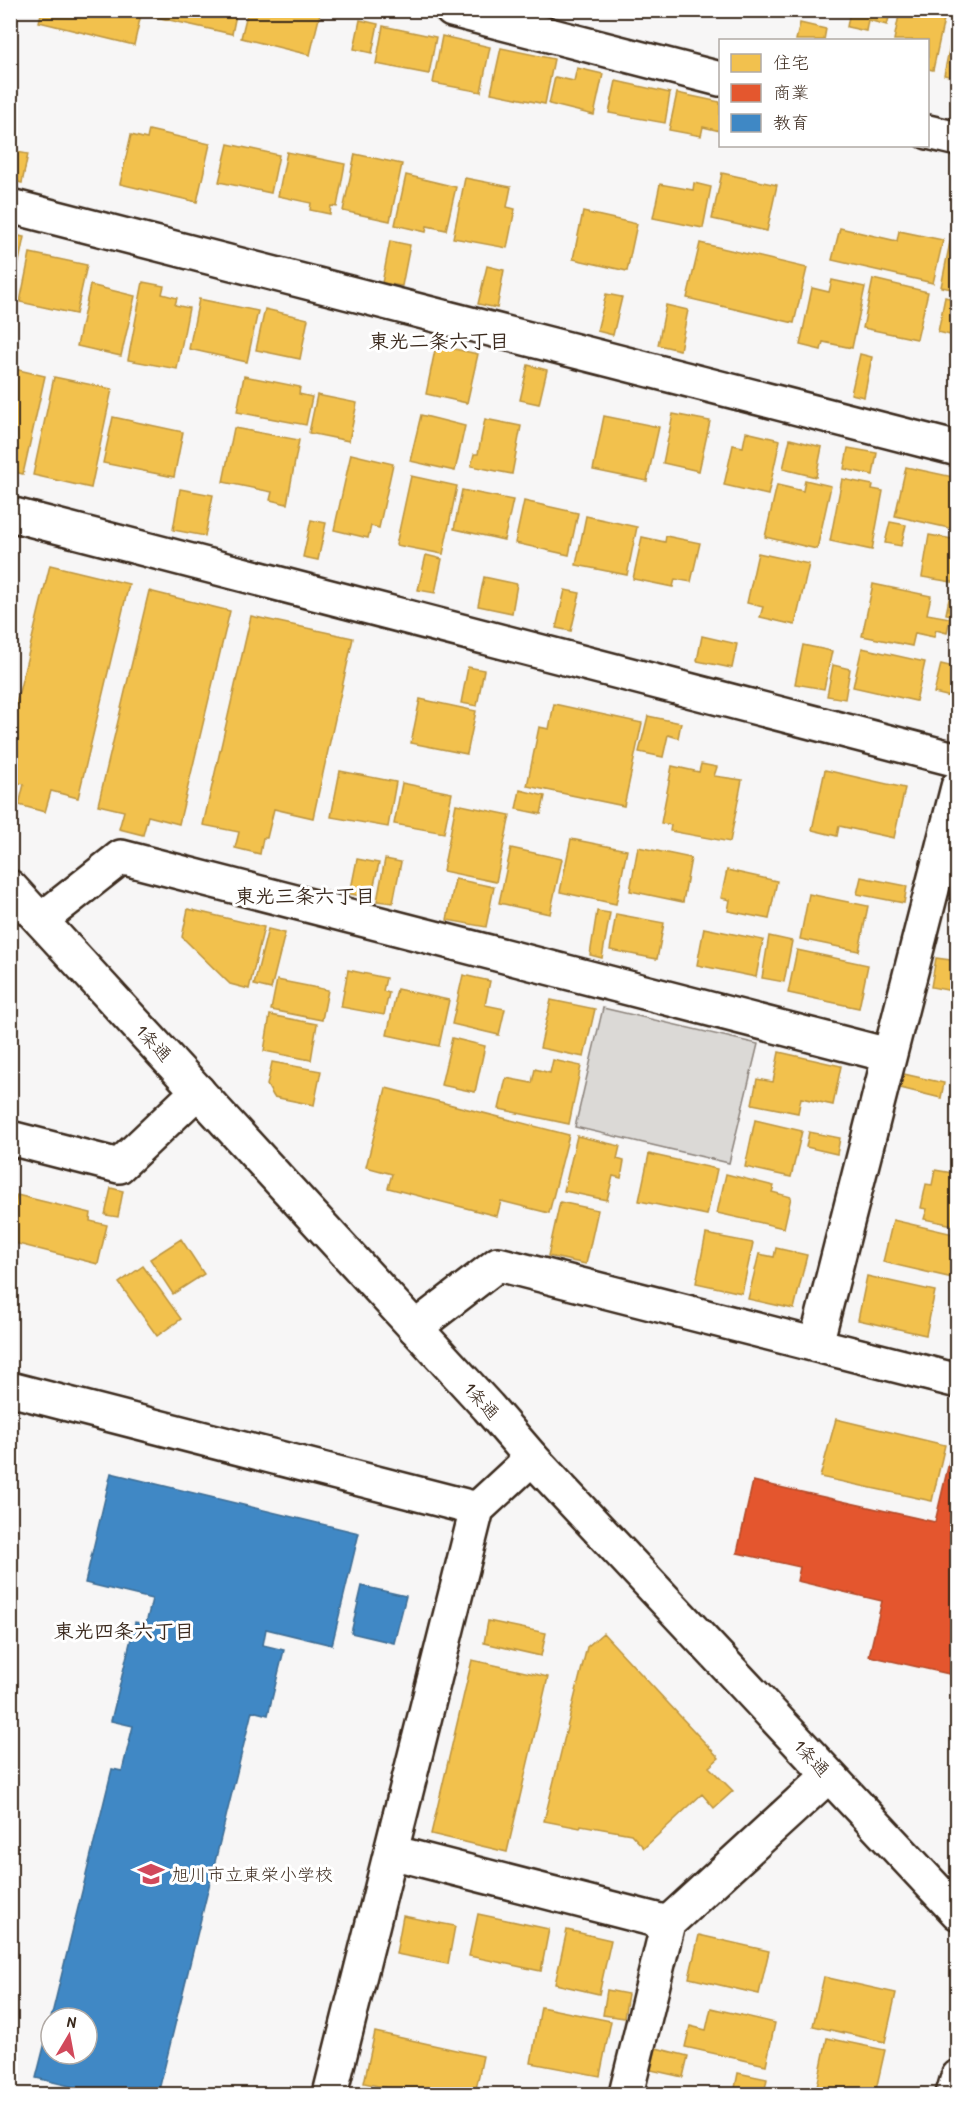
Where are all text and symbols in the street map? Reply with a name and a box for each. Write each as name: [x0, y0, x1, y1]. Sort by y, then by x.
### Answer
legend: [719, 39, 929, 147]
text: 住宅: [773, 50, 809, 75]
text: 商業: [773, 80, 809, 105]
text: 教育: [773, 110, 809, 135]
district label: 東光二条六丁目: [369, 327, 509, 354]
district label: 東光三条六丁目: [235, 882, 375, 909]
street label: 1条通: [130, 1019, 178, 1067]
street label: 1条通: [458, 1377, 506, 1425]
district label: 東光四条六丁目: [54, 1617, 194, 1644]
street label: 1条通: [788, 1734, 836, 1782]
school or university icon: 旭川市立東栄小学校: [136, 1859, 166, 1889]
place label: 旭川市立東栄小学校: [171, 1862, 333, 1887]
north arrow: [39, 2006, 99, 2066]
text: N: [66, 2010, 78, 2033]

